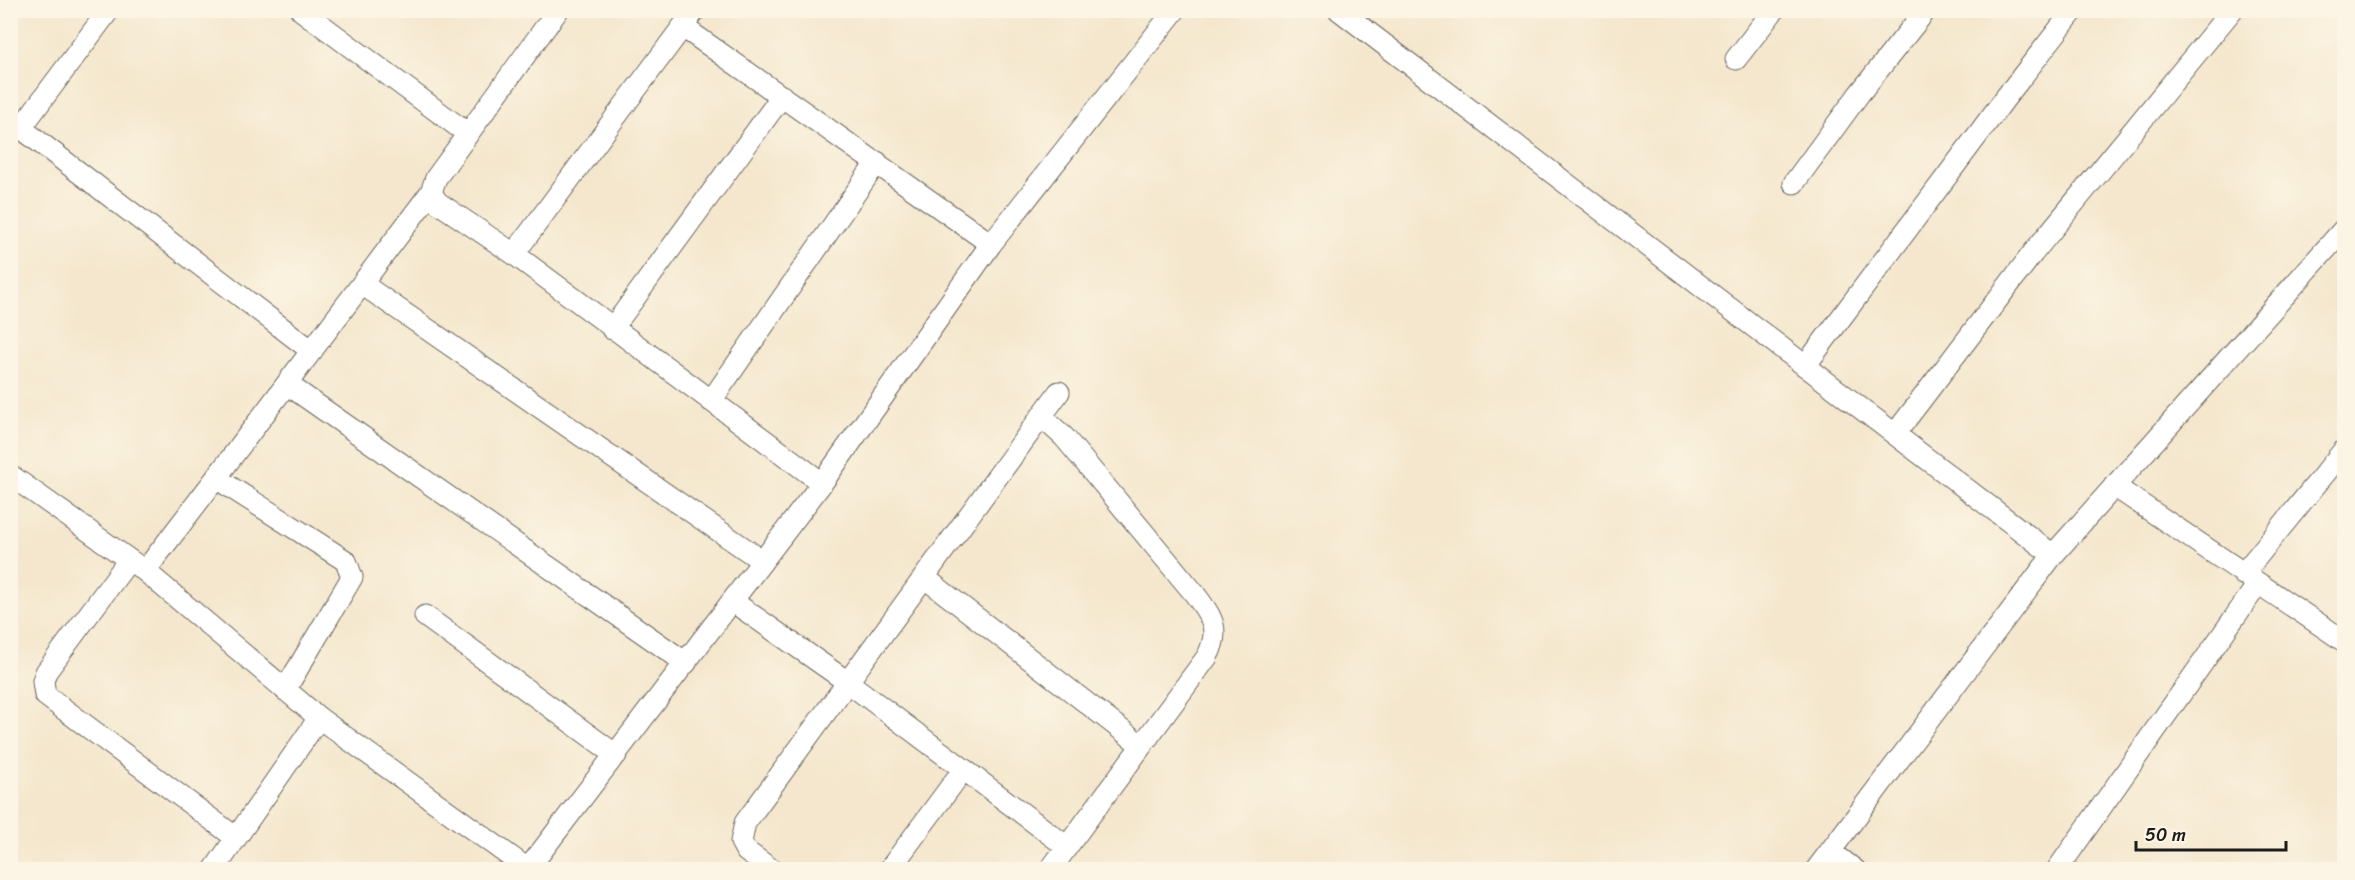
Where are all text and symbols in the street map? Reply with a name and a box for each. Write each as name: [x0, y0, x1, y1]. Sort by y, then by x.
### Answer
scale bar: [2136, 814, 2286, 852]
text: 50 m: [2145, 819, 2186, 851]

